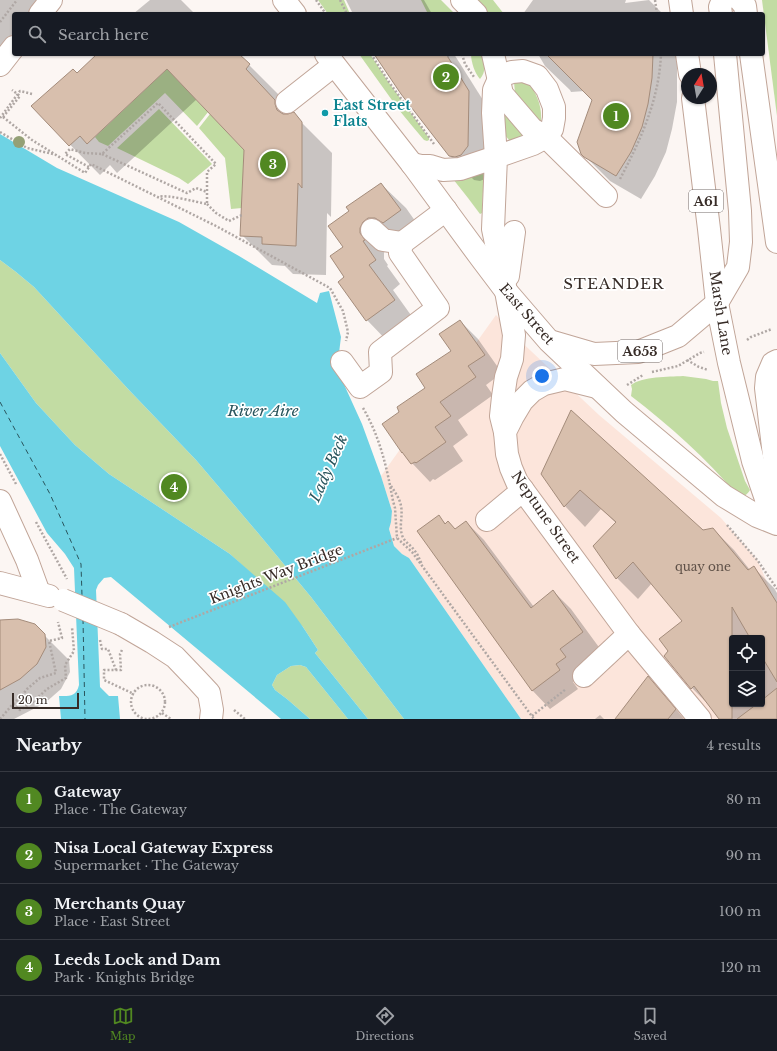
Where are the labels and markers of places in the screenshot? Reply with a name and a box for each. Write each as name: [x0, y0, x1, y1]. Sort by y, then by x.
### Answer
pin: 2: [433, 62, 459, 92]
place label: East Street Flats: [333, 96, 411, 130]
pin: 1: [603, 101, 629, 131]
marker: East Street Flats: [320, 108, 330, 118]
pin: 3: [260, 149, 286, 179]
pin: 4: [161, 472, 187, 502]

